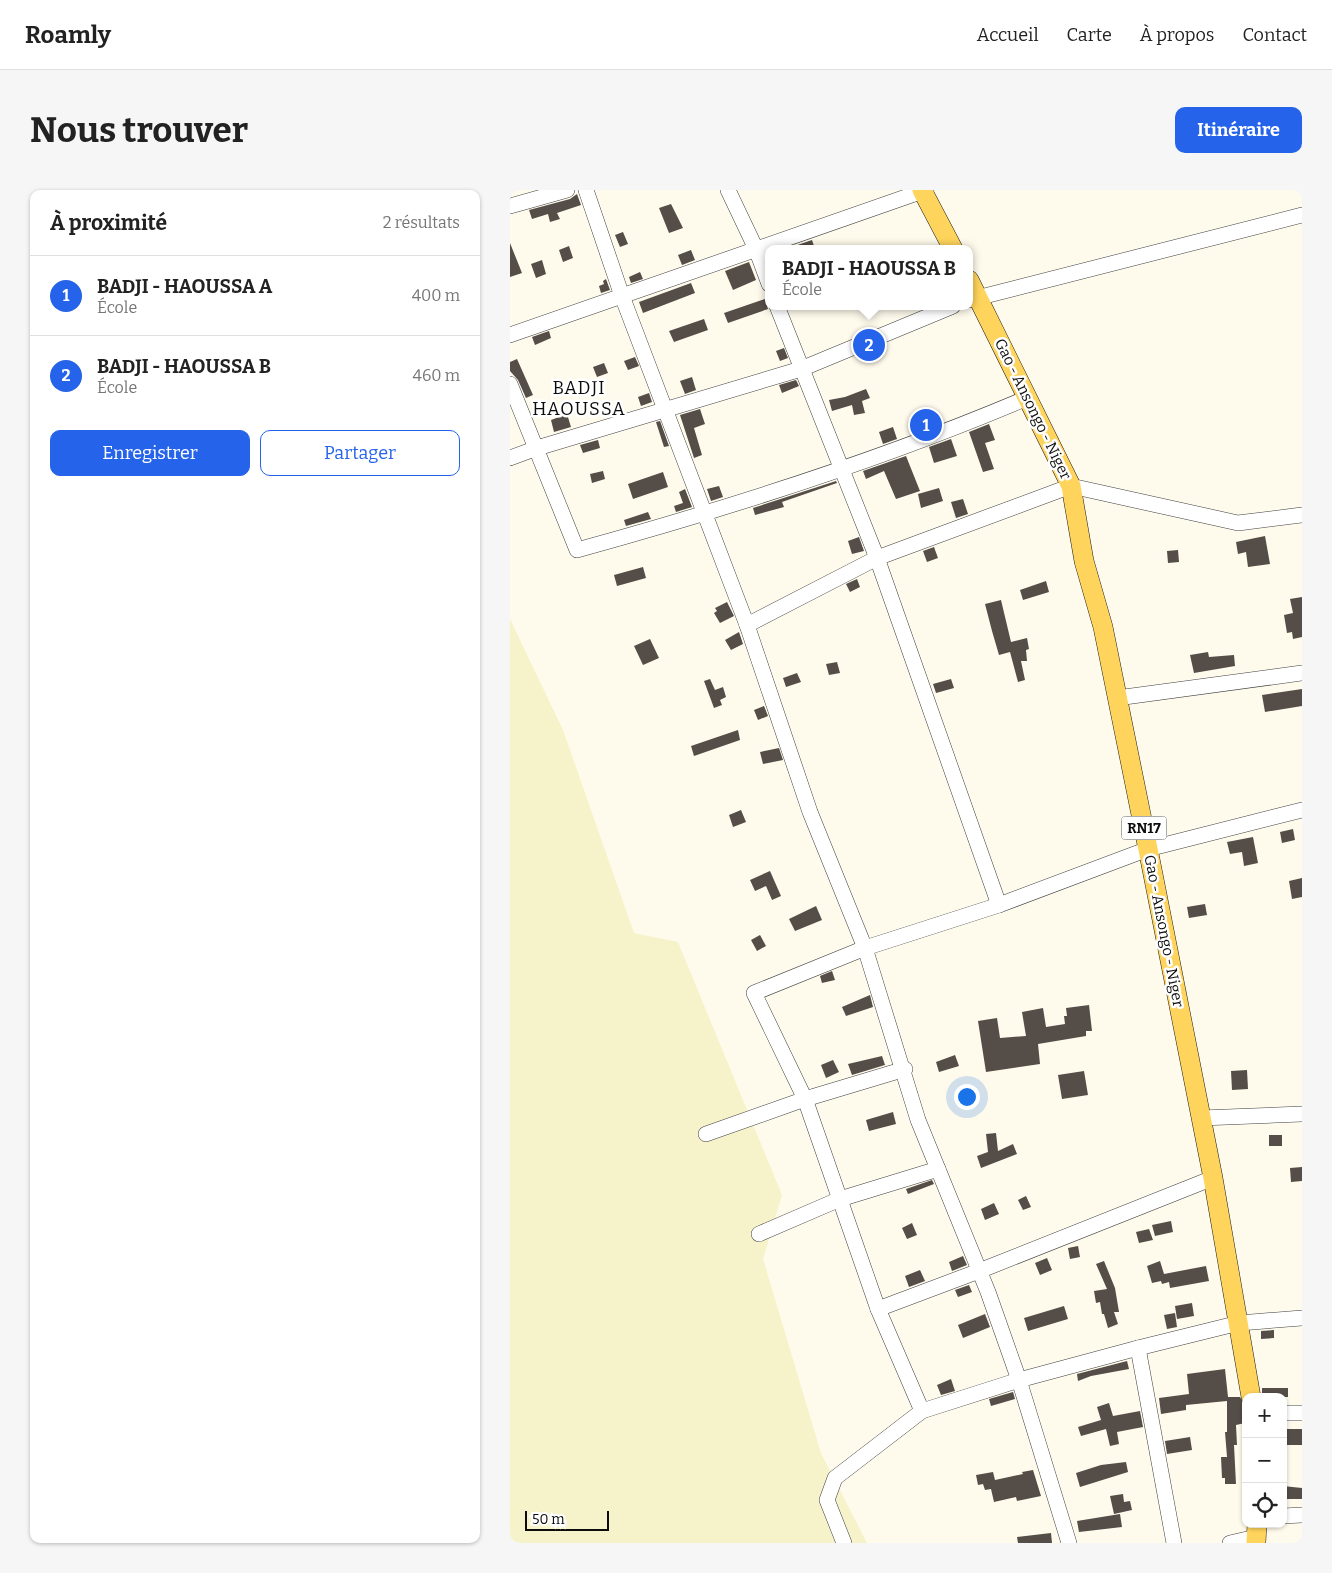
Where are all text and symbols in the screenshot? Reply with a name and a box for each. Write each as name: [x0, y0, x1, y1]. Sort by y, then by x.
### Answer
text: Roamly: [25, 21, 111, 49]
text: Accueil: [977, 24, 1039, 46]
text: Carte: [1067, 24, 1112, 46]
text: À propos: [1140, 24, 1214, 46]
text: Contact: [1242, 24, 1307, 46]
button: Itinéraire: [1175, 107, 1302, 153]
text: Nous trouver: [30, 109, 248, 151]
text: À proximité: [50, 210, 167, 236]
text: 2 résultats: [383, 213, 460, 232]
popup: [765, 245, 973, 310]
text: BADJI - HAOUSSA B: [782, 257, 956, 280]
text: BADJI - HAOUSSA A: [97, 275, 272, 298]
text: École: [782, 280, 822, 299]
text: 1: [63, 286, 69, 305]
text: 400 m: [412, 286, 460, 305]
text: École: [97, 298, 137, 317]
pin: 2: [853, 326, 885, 364]
street label: Gao - Ansongo - Niger: [991, 336, 1075, 483]
text: BADJI - HAOUSSA B: [97, 355, 271, 378]
text: 2: [61, 366, 71, 385]
text: 460 m: [413, 366, 460, 385]
district label: BADJI HAOUSSA: [532, 377, 626, 420]
text: École: [97, 378, 137, 397]
pin: 1: [910, 406, 942, 444]
button: Enregistrer: [50, 430, 250, 476]
button: Partager: [260, 430, 460, 476]
road number: RN17: [1122, 816, 1166, 840]
street label: Gao - Ansongo - Niger: [1140, 853, 1188, 1009]
your location: [954, 1084, 980, 1110]
map controls: [1242, 1393, 1287, 1528]
button: +: [1242, 1393, 1287, 1438]
button: −: [1242, 1438, 1287, 1483]
button: locate: [1242, 1483, 1287, 1528]
scale bar: [525, 1508, 609, 1531]
text: 50 m: [532, 1511, 565, 1528]

